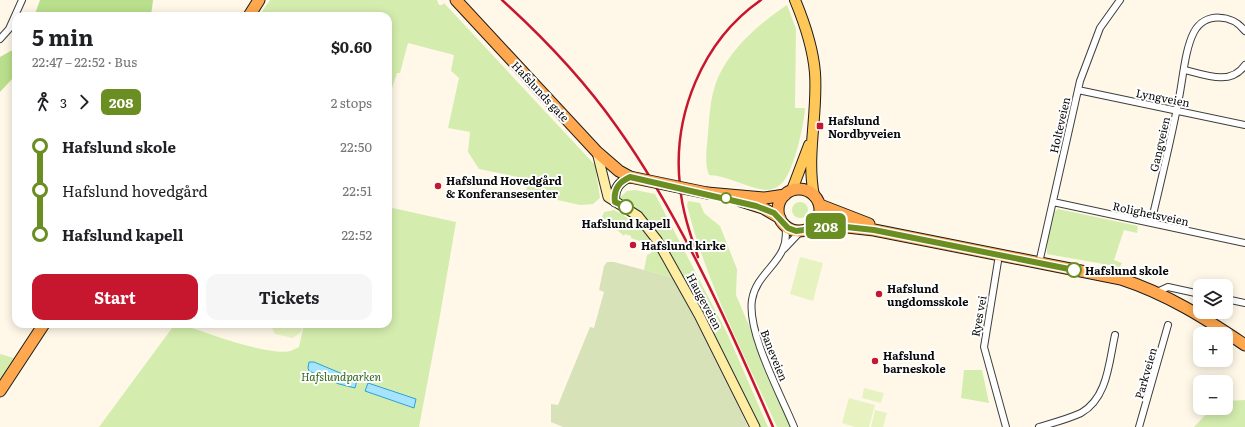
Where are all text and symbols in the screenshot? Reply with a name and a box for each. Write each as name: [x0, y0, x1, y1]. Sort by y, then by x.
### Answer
text: 5 min: [32, 20, 94, 53]
text: $0.60: [331, 35, 372, 58]
text: 22:47 – 22:52 · Bus: [32, 52, 137, 71]
street label: Hafslunds gate: [509, 57, 574, 125]
street label: Lyngveien: [1135, 84, 1191, 110]
icon: walk: [32, 91, 54, 113]
icon: forward: [73, 91, 95, 113]
text: 208: [109, 92, 133, 112]
text: 3: [60, 93, 67, 112]
text: 2 stops: [331, 93, 372, 112]
street label: Holteveien: [1045, 95, 1073, 155]
place label: Hafslund Nordbyveien: [828, 112, 901, 141]
street label: Gangveien: [1145, 115, 1173, 173]
marker: Hafslund Nordbyveien: [815, 121, 825, 131]
text: Hafslund skole: [62, 135, 176, 158]
text: 22:50: [340, 137, 372, 156]
place label: Hafslund Hovedgård & Konferansesenter: [446, 172, 562, 201]
text: Hafslund hovedgård: [62, 179, 208, 202]
text: 22:51: [343, 181, 372, 200]
marker: Hafslund Hovedgård & Konferansesenter: [433, 181, 443, 191]
unlabelled marker: [720, 192, 732, 204]
street label: Rolighetsveien: [1111, 197, 1191, 229]
marker: Hafslund kapell: [618, 199, 634, 215]
line badge: 208: [803, 213, 849, 239]
place label: Hafslund kapell: [582, 215, 670, 231]
text: 208: [814, 216, 838, 236]
text: Hafslund kapell: [62, 223, 183, 246]
text: 22:52: [341, 225, 372, 244]
place label: Hafslund kirke: [641, 237, 726, 253]
marker: Hafslund kirke: [628, 240, 638, 250]
marker: Hafslund skole: [1066, 262, 1082, 278]
place label: Hafslund skole: [1085, 262, 1169, 278]
street label: Haugeveien: [683, 270, 727, 332]
button: Start: [32, 274, 198, 320]
button: Tickets: [206, 274, 372, 320]
map controls: [1193, 279, 1233, 415]
button: layers: [1193, 279, 1233, 319]
place label: Hafslund ungdomsskole: [887, 280, 968, 309]
marker: Hafslund ungdomsskole: [874, 289, 884, 299]
street label: Ryes vei: [967, 294, 990, 338]
street label: Baneveien: [757, 327, 793, 383]
button: +: [1193, 327, 1233, 367]
street label: Parkveien: [1130, 346, 1160, 400]
place label: Hafslund barneskole: [883, 347, 946, 376]
marker: Hafslund barneskole: [870, 356, 880, 366]
park label: Hafslundparken: [301, 368, 382, 384]
button: −: [1193, 375, 1233, 415]

